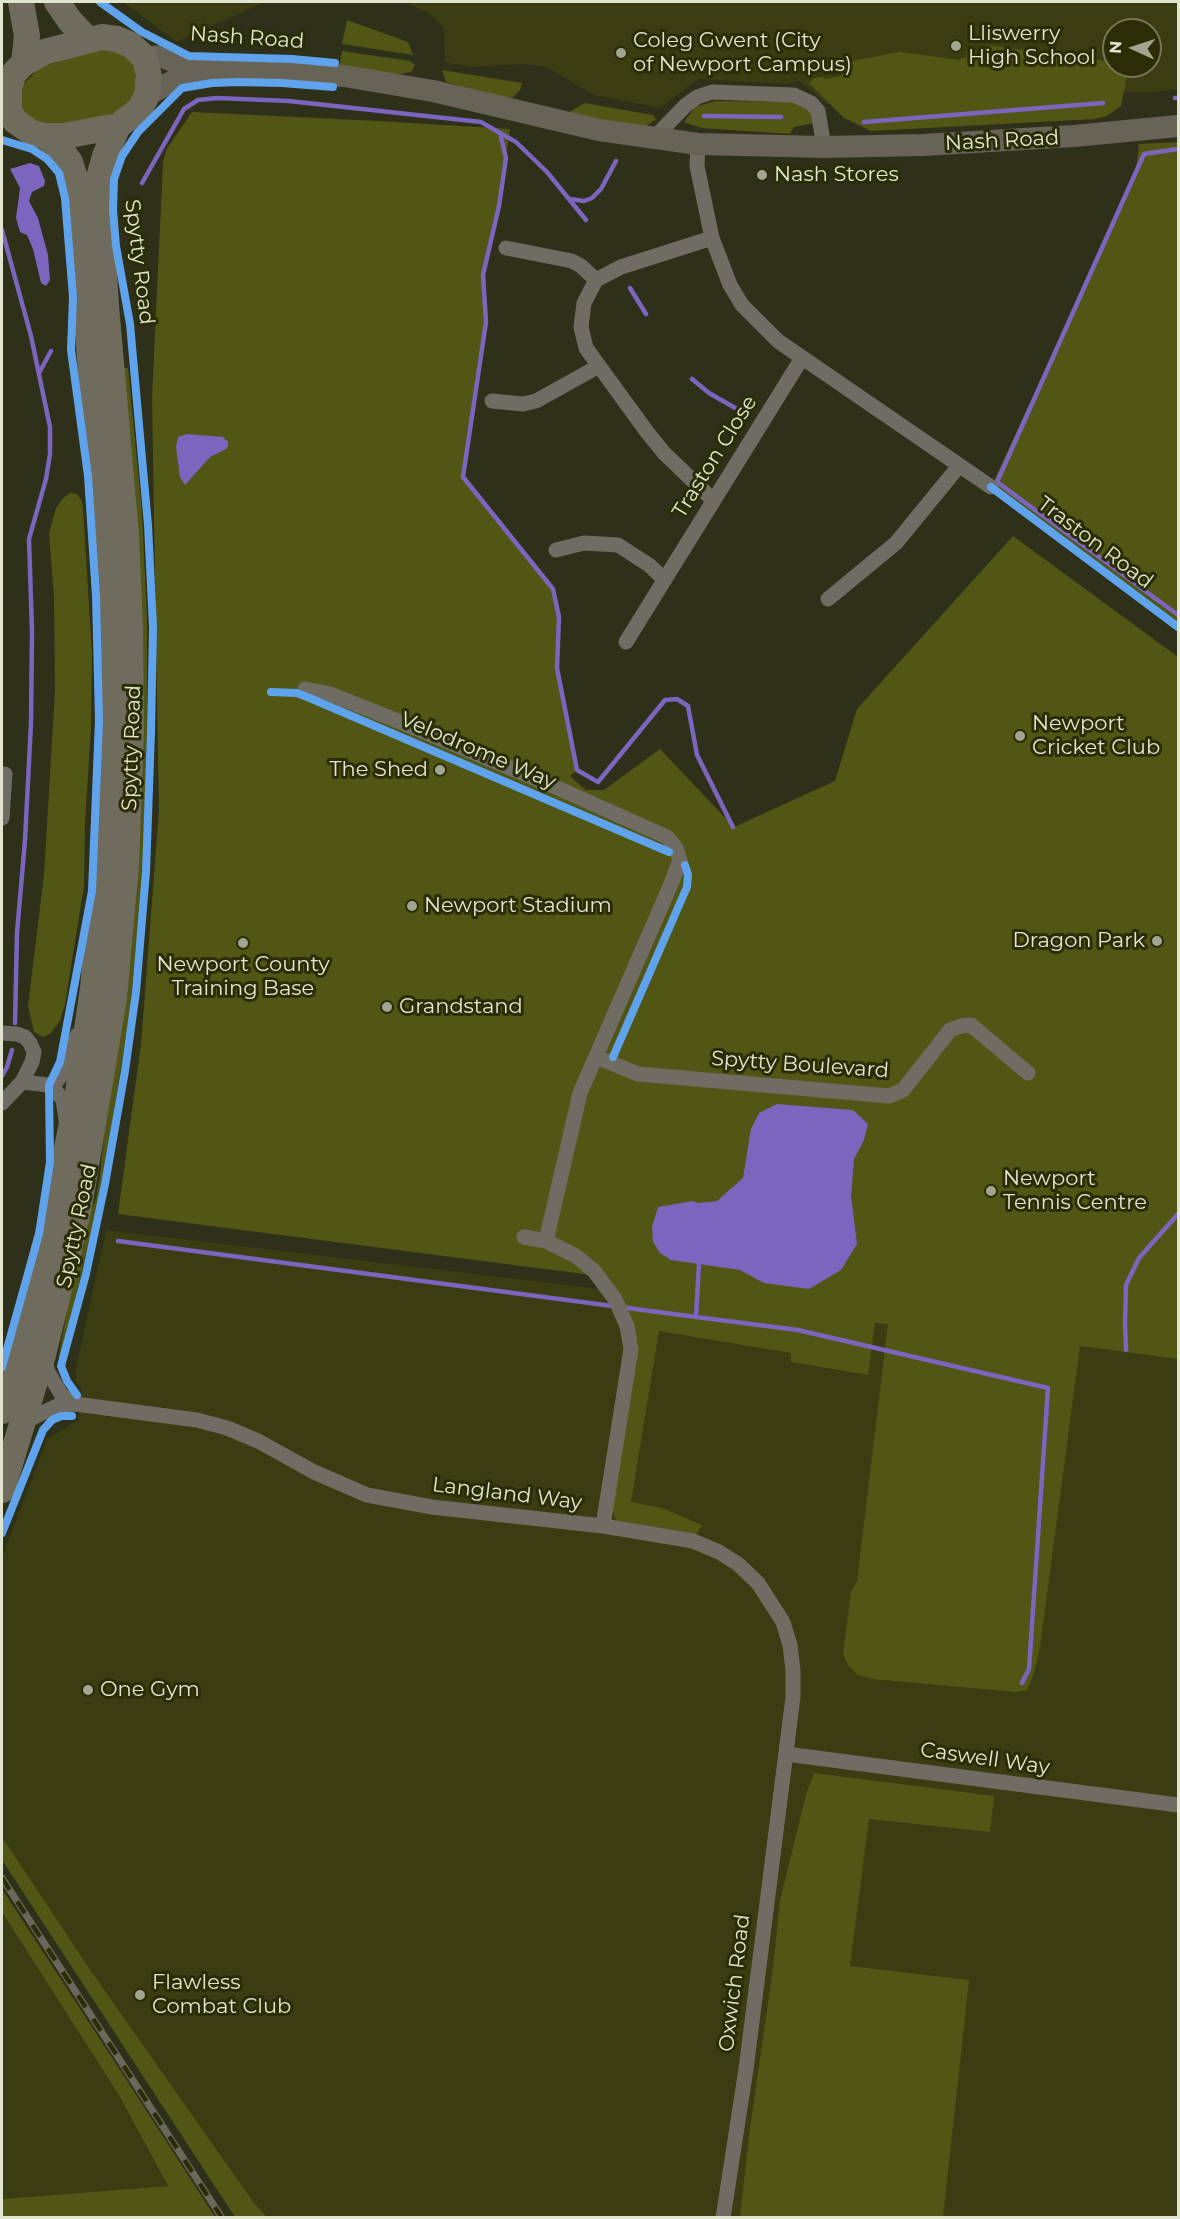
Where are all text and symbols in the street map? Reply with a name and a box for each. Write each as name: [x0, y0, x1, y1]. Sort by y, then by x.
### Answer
north arrow: [1102, 18, 1162, 78]
street label: Nash Road: [189, 21, 305, 55]
place label: Lliswerry High School: [968, 21, 1096, 71]
place label: Coleg Gwent (City of Newport Campus): [633, 28, 852, 78]
marker: Lliswerry High School: [949, 39, 963, 53]
text: N: [1106, 40, 1125, 54]
marker: Coleg Gwent (City of Newport Campus): [614, 46, 628, 60]
street label: Nash Road: [944, 125, 1060, 157]
place label: Nash Stores: [774, 162, 899, 188]
marker: Nash Stores: [755, 168, 769, 182]
street label: Spytty Road: [119, 198, 159, 326]
street label: Traston Close: [667, 391, 763, 523]
street label: Traston Road: [1032, 491, 1158, 595]
street label: Spytty Road: [117, 685, 147, 811]
street label: Velodrome Way: [396, 707, 560, 795]
place label: Newport Cricket Club: [1032, 711, 1160, 761]
marker: Newport Cricket Club: [1013, 729, 1027, 743]
place label: The Shed: [330, 757, 428, 783]
marker: The Shed: [433, 763, 447, 777]
place label: Newport Stadium: [424, 893, 612, 919]
marker: Newport Stadium: [405, 899, 419, 913]
place label: Dragon Park: [1012, 928, 1145, 954]
marker: Dragon Park: [1150, 934, 1164, 948]
marker: Newport County Training Base: [236, 936, 250, 950]
place label: Newport County Training Base: [156, 952, 330, 1002]
place label: Grandstand: [399, 994, 523, 1020]
marker: Grandstand: [380, 1000, 394, 1014]
street label: Spytty Boulevard: [710, 1046, 890, 1084]
street label: Spytty Road: [52, 1162, 102, 1290]
place label: Newport Tennis Centre: [1003, 1166, 1147, 1216]
marker: Newport Tennis Centre: [984, 1184, 998, 1198]
street label: Langland Way: [431, 1472, 583, 1516]
place label: One Gym: [100, 1677, 200, 1703]
marker: One Gym: [81, 1683, 95, 1697]
street label: Caswell Way: [919, 1737, 1051, 1781]
street label: Oxwich Road: [714, 1913, 756, 2053]
place label: Flawless Combat Club: [152, 1970, 291, 2020]
marker: Flawless Combat Club: [133, 1988, 147, 2002]

